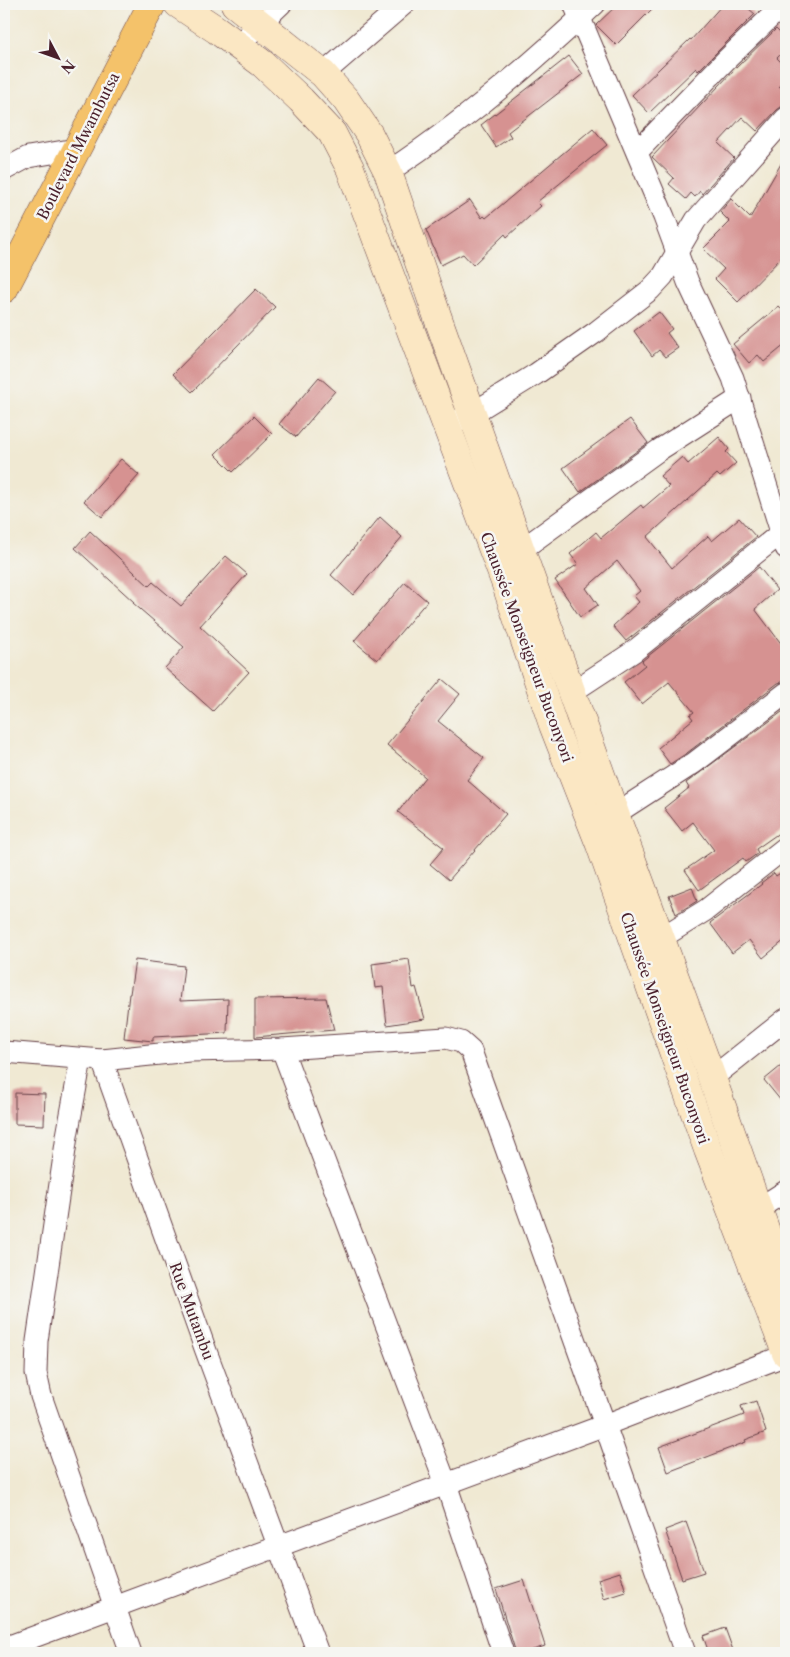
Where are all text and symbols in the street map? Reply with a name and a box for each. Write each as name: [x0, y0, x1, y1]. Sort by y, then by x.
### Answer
north arrow: [32, 32, 82, 82]
text: N: [57, 56, 79, 77]
street label: Boulevard Mwambutsa: [33, 69, 124, 223]
street label: Chaussée Monseigneur Buconyori: [476, 529, 578, 765]
street label: Chaussée Monseigneur Buconyori: [616, 910, 714, 1147]
street label: Rue Mutambu: [166, 1260, 218, 1362]

